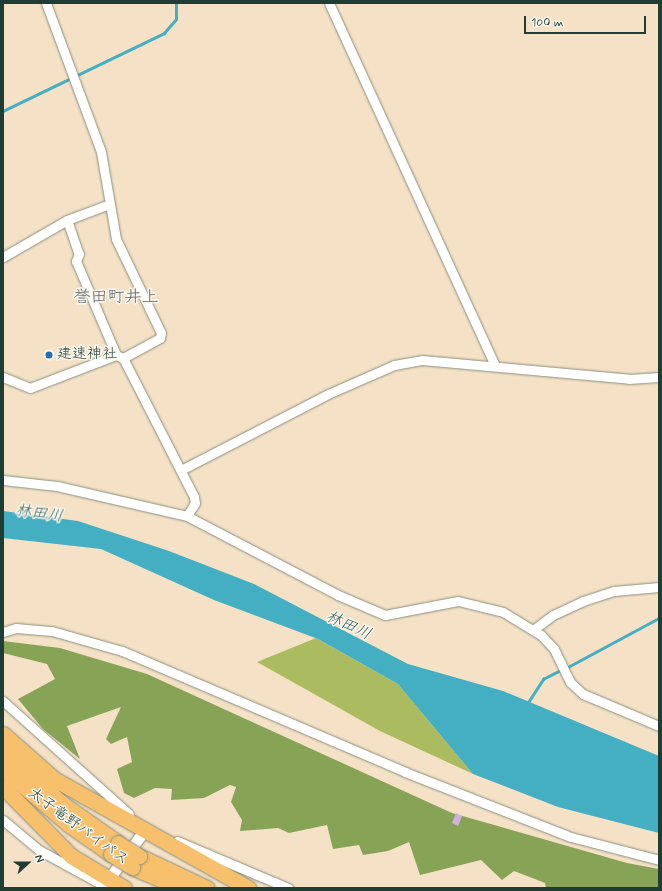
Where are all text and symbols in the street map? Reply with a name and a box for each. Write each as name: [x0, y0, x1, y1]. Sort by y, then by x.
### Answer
scale bar: [526, 8, 648, 34]
text: 100 m: [531, 15, 563, 31]
district label: 誉田町井上: [74, 288, 158, 308]
place label: 建速神社: [57, 346, 117, 364]
marker: 建速神社: [44, 350, 54, 360]
water label: 林田川: [14, 501, 64, 527]
water label: 林田川: [322, 607, 374, 645]
street label: 太子竜野バイパス: [24, 784, 132, 870]
north arrow: [8, 843, 48, 883]
text: N: [31, 853, 47, 865]

